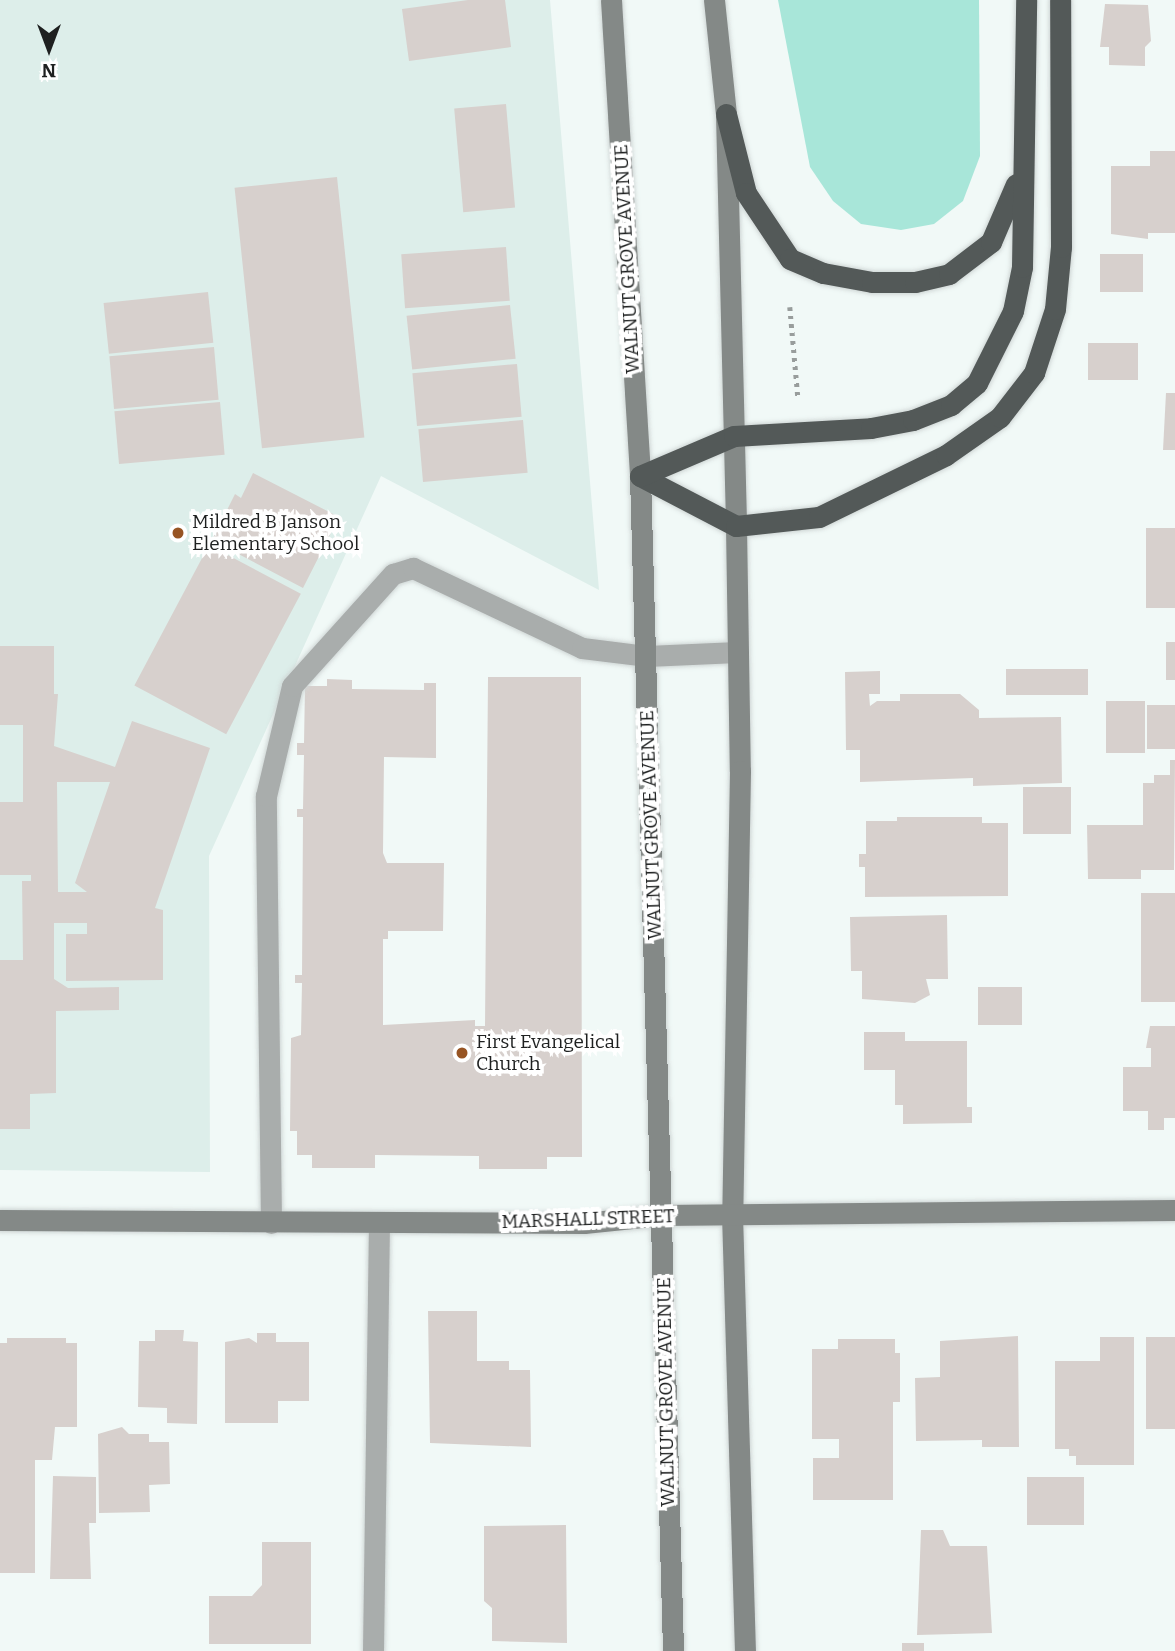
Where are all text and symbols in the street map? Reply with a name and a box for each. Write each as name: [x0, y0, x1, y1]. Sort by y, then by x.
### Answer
north arrow: [14, 14, 84, 84]
text: N: [42, 59, 56, 82]
street label: WALNUT GROVE AVENUE: [610, 144, 644, 374]
place label: Mildred B Janson Elementary School: [192, 511, 359, 555]
marker: Mildred B Janson Elementary School: [170, 525, 186, 541]
street label: WALNUT GROVE AVENUE: [636, 710, 666, 940]
place label: First Evangelical Church: [476, 1031, 620, 1075]
marker: First Evangelical Church: [454, 1045, 470, 1061]
street label: MARSHALL STREET: [501, 1205, 675, 1233]
street label: WALNUT GROVE AVENUE: [653, 1277, 679, 1507]

